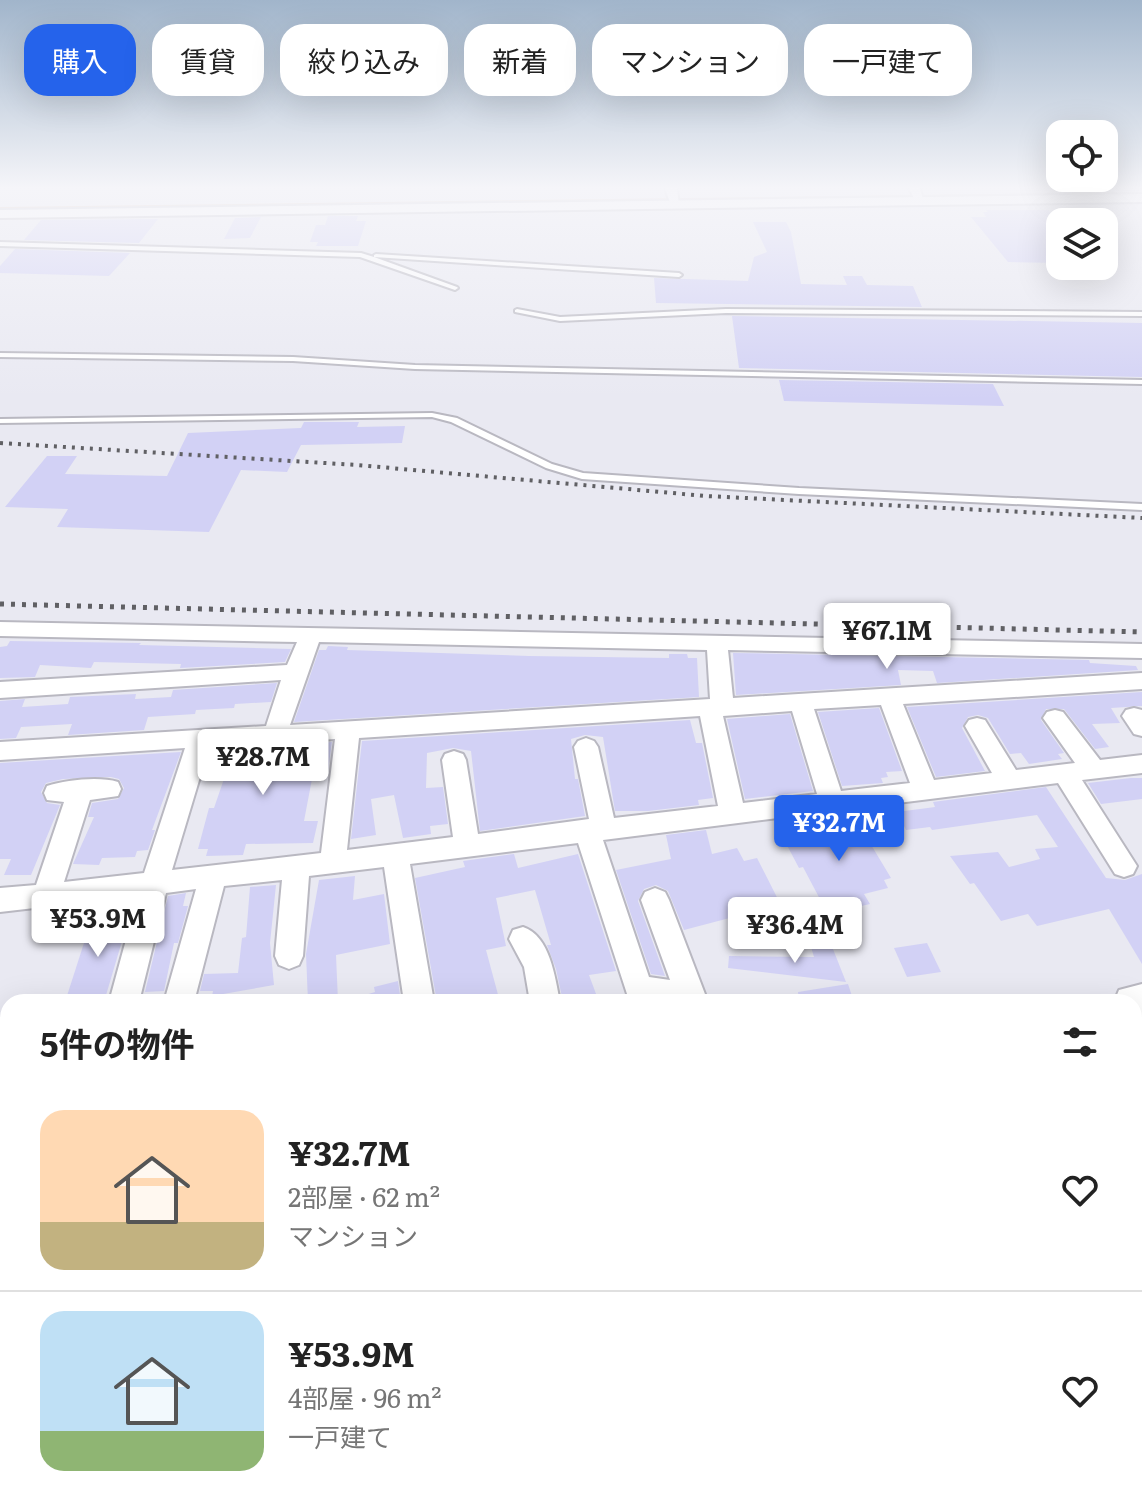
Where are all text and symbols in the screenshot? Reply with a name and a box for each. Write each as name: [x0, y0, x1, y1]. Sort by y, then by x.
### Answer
chip: 購入: [24, 24, 136, 96]
chip: 賃貸: [152, 24, 264, 96]
chip: 絞り込み: [280, 24, 448, 96]
chip: 新着: [464, 24, 576, 96]
chip: マンション: [592, 24, 788, 96]
chip: 一戸建て: [804, 24, 972, 96]
map controls: [1046, 120, 1118, 280]
button: locate: [1046, 120, 1118, 192]
button: layers: [1046, 208, 1118, 280]
pin: ¥67.1M: [822, 603, 952, 671]
text: ¥67.1M: [842, 609, 932, 648]
pin: ¥28.7M: [198, 729, 328, 797]
text: ¥28.7M: [215, 735, 311, 774]
pin: ¥32.7M: [774, 795, 904, 863]
text: ¥32.7M: [792, 801, 886, 840]
pin: ¥53.9M: [33, 891, 163, 959]
text: ¥53.9M: [50, 897, 146, 936]
pin: ¥36.4M: [730, 897, 860, 965]
text: ¥36.4M: [746, 903, 844, 942]
text: 5件の物件: [40, 1017, 195, 1067]
icon: filters: [1058, 1020, 1102, 1064]
text: ¥32.7M: [288, 1126, 411, 1176]
icon: home: [104, 1142, 200, 1238]
icon: heart: [1058, 1168, 1102, 1212]
text: 2部屋 · 62 m²: [288, 1176, 440, 1215]
text: マンション: [288, 1215, 418, 1254]
text: ¥53.9M: [288, 1327, 415, 1377]
icon: home: [104, 1343, 200, 1439]
icon: heart: [1058, 1369, 1102, 1413]
text: 4部屋 · 96 m²: [288, 1377, 442, 1416]
text: 一戸建て: [288, 1416, 392, 1455]

